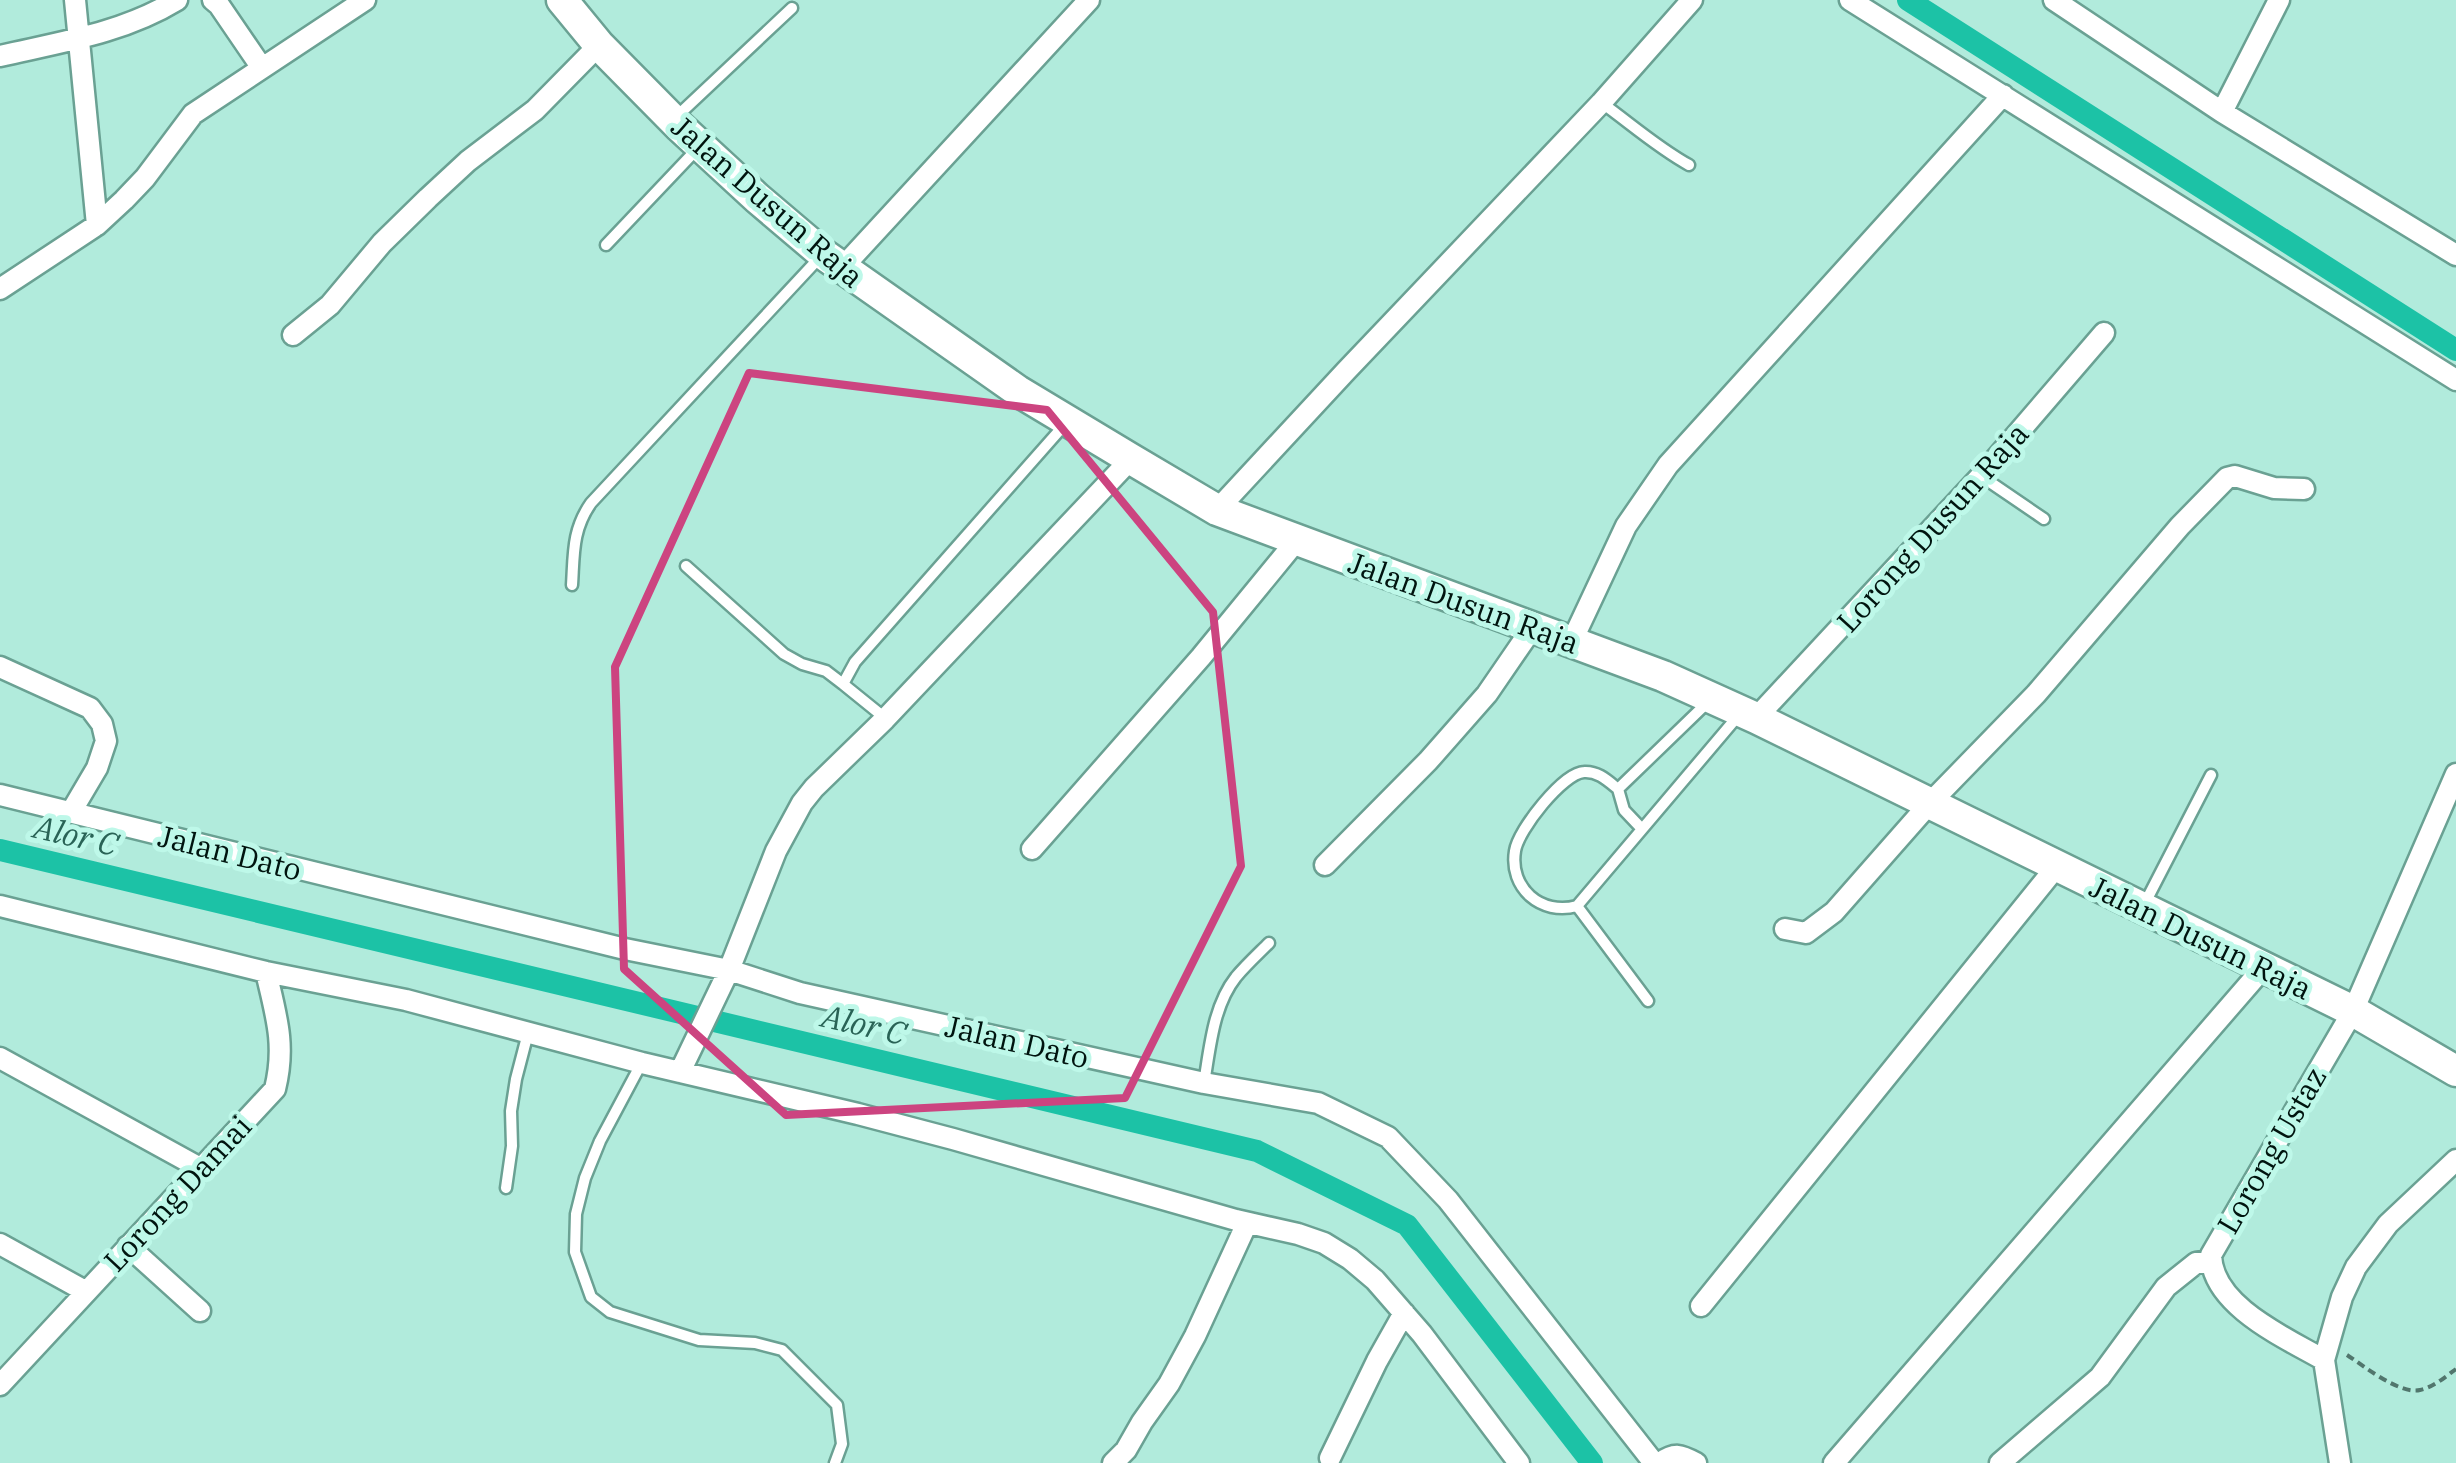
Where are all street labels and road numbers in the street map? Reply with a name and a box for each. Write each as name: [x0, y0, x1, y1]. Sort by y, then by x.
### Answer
street label: Jalan Dusun Raja: [664, 107, 872, 295]
street label: Lorong Dusun Raja: [1828, 414, 2036, 640]
street label: Jalan Dusun Raja: [1343, 542, 1585, 662]
street label: Jalan Dato: [154, 815, 306, 889]
street label: Jalan Dusun Raja: [2083, 866, 2319, 1008]
street label: Jalan Dato: [941, 1006, 1093, 1076]
street label: Lorong Ustaz: [2208, 1060, 2334, 1240]
street label: Lorong Damai: [95, 1107, 259, 1279]

